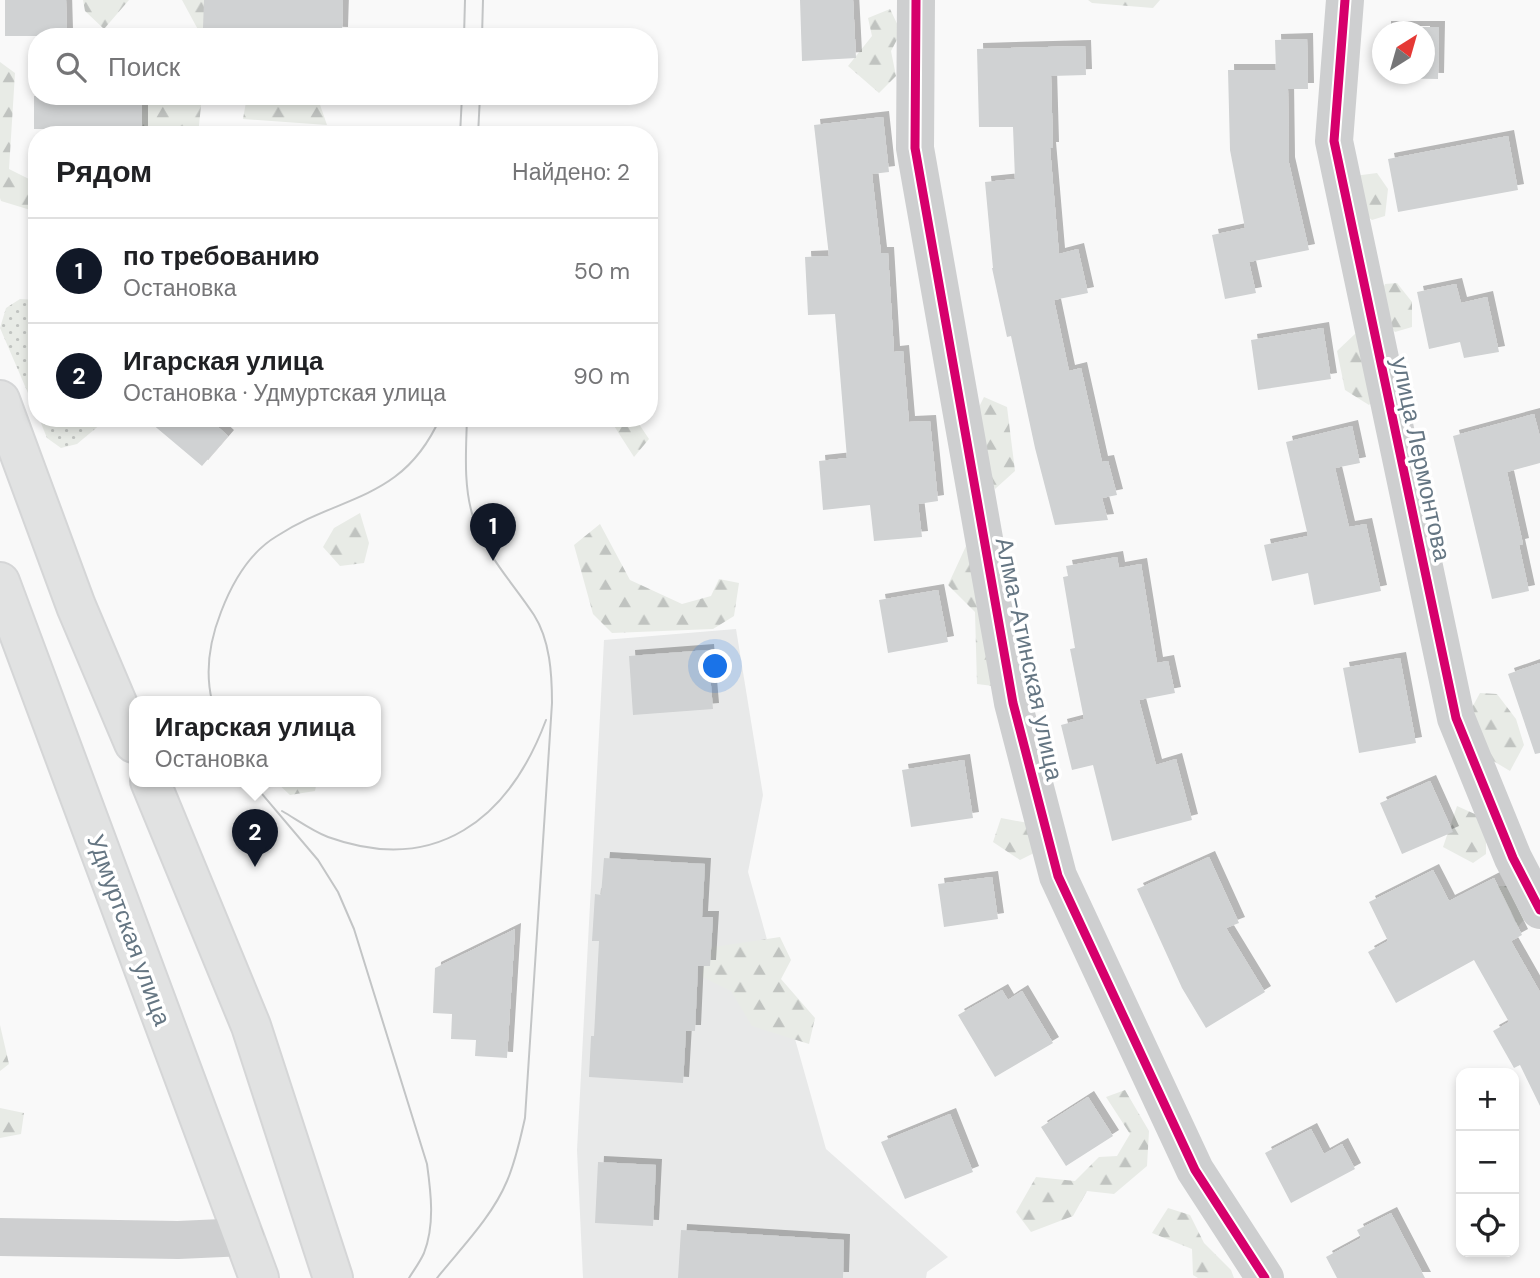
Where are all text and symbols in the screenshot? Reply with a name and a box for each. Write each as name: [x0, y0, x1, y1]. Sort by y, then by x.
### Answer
north arrow: [1372, 21, 1435, 84]
search box: [28, 28, 658, 105]
icon: search: [52, 48, 90, 86]
text: Поиск: [108, 50, 180, 84]
text: Рядом: [56, 152, 152, 191]
text: Найдено: 2: [512, 157, 630, 187]
text: по требованию: [123, 239, 319, 273]
text: 1: [75, 256, 83, 286]
text: 50 m: [574, 256, 630, 286]
text: Остановка: [123, 273, 237, 303]
text: Игарская улица: [123, 344, 323, 378]
street label: улица Лермонтова: [1385, 354, 1458, 564]
text: 2: [72, 361, 86, 391]
text: 90 m: [573, 361, 630, 391]
text: Остановка · Удмуртская улица: [123, 378, 446, 408]
pin: 1: [470, 503, 516, 561]
street label: Алма-Атинская улица: [989, 535, 1071, 784]
your location: [698, 649, 732, 683]
popup: [129, 696, 381, 787]
text: Игарская улица: [155, 710, 355, 744]
text: Остановка: [155, 744, 268, 774]
pin: 2: [232, 809, 278, 867]
street label: Удмуртская улица: [81, 830, 179, 1030]
map controls: [1456, 1068, 1519, 1257]
button: +: [1456, 1068, 1519, 1131]
button: −: [1456, 1131, 1519, 1194]
button: locate: [1456, 1194, 1519, 1257]

